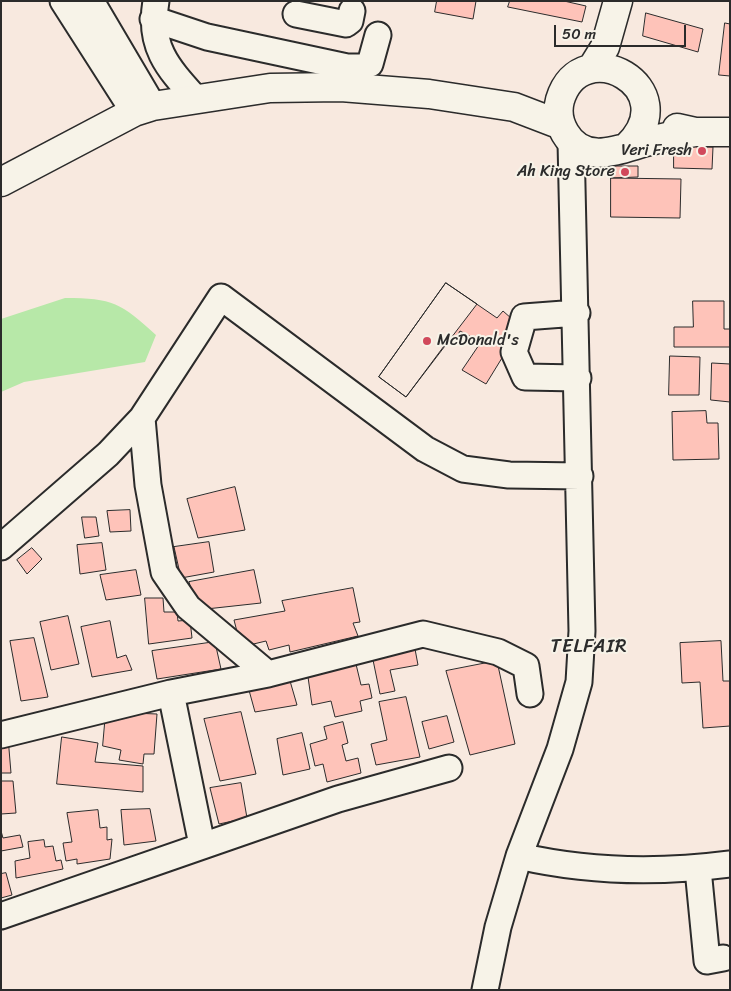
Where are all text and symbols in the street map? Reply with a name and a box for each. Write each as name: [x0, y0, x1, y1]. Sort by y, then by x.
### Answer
scale bar: [556, 15, 688, 47]
text: 50 m: [562, 21, 596, 47]
place label: Veri Fresh: [621, 141, 692, 161]
marker: Veri Fresh: [696, 145, 708, 157]
place label: Ah King Store: [517, 162, 615, 182]
marker: Ah King Store: [619, 166, 631, 178]
place label: McDonald's: [437, 331, 519, 351]
marker: McDonald's: [421, 335, 433, 347]
district label: TELFAIR: [550, 636, 628, 658]

